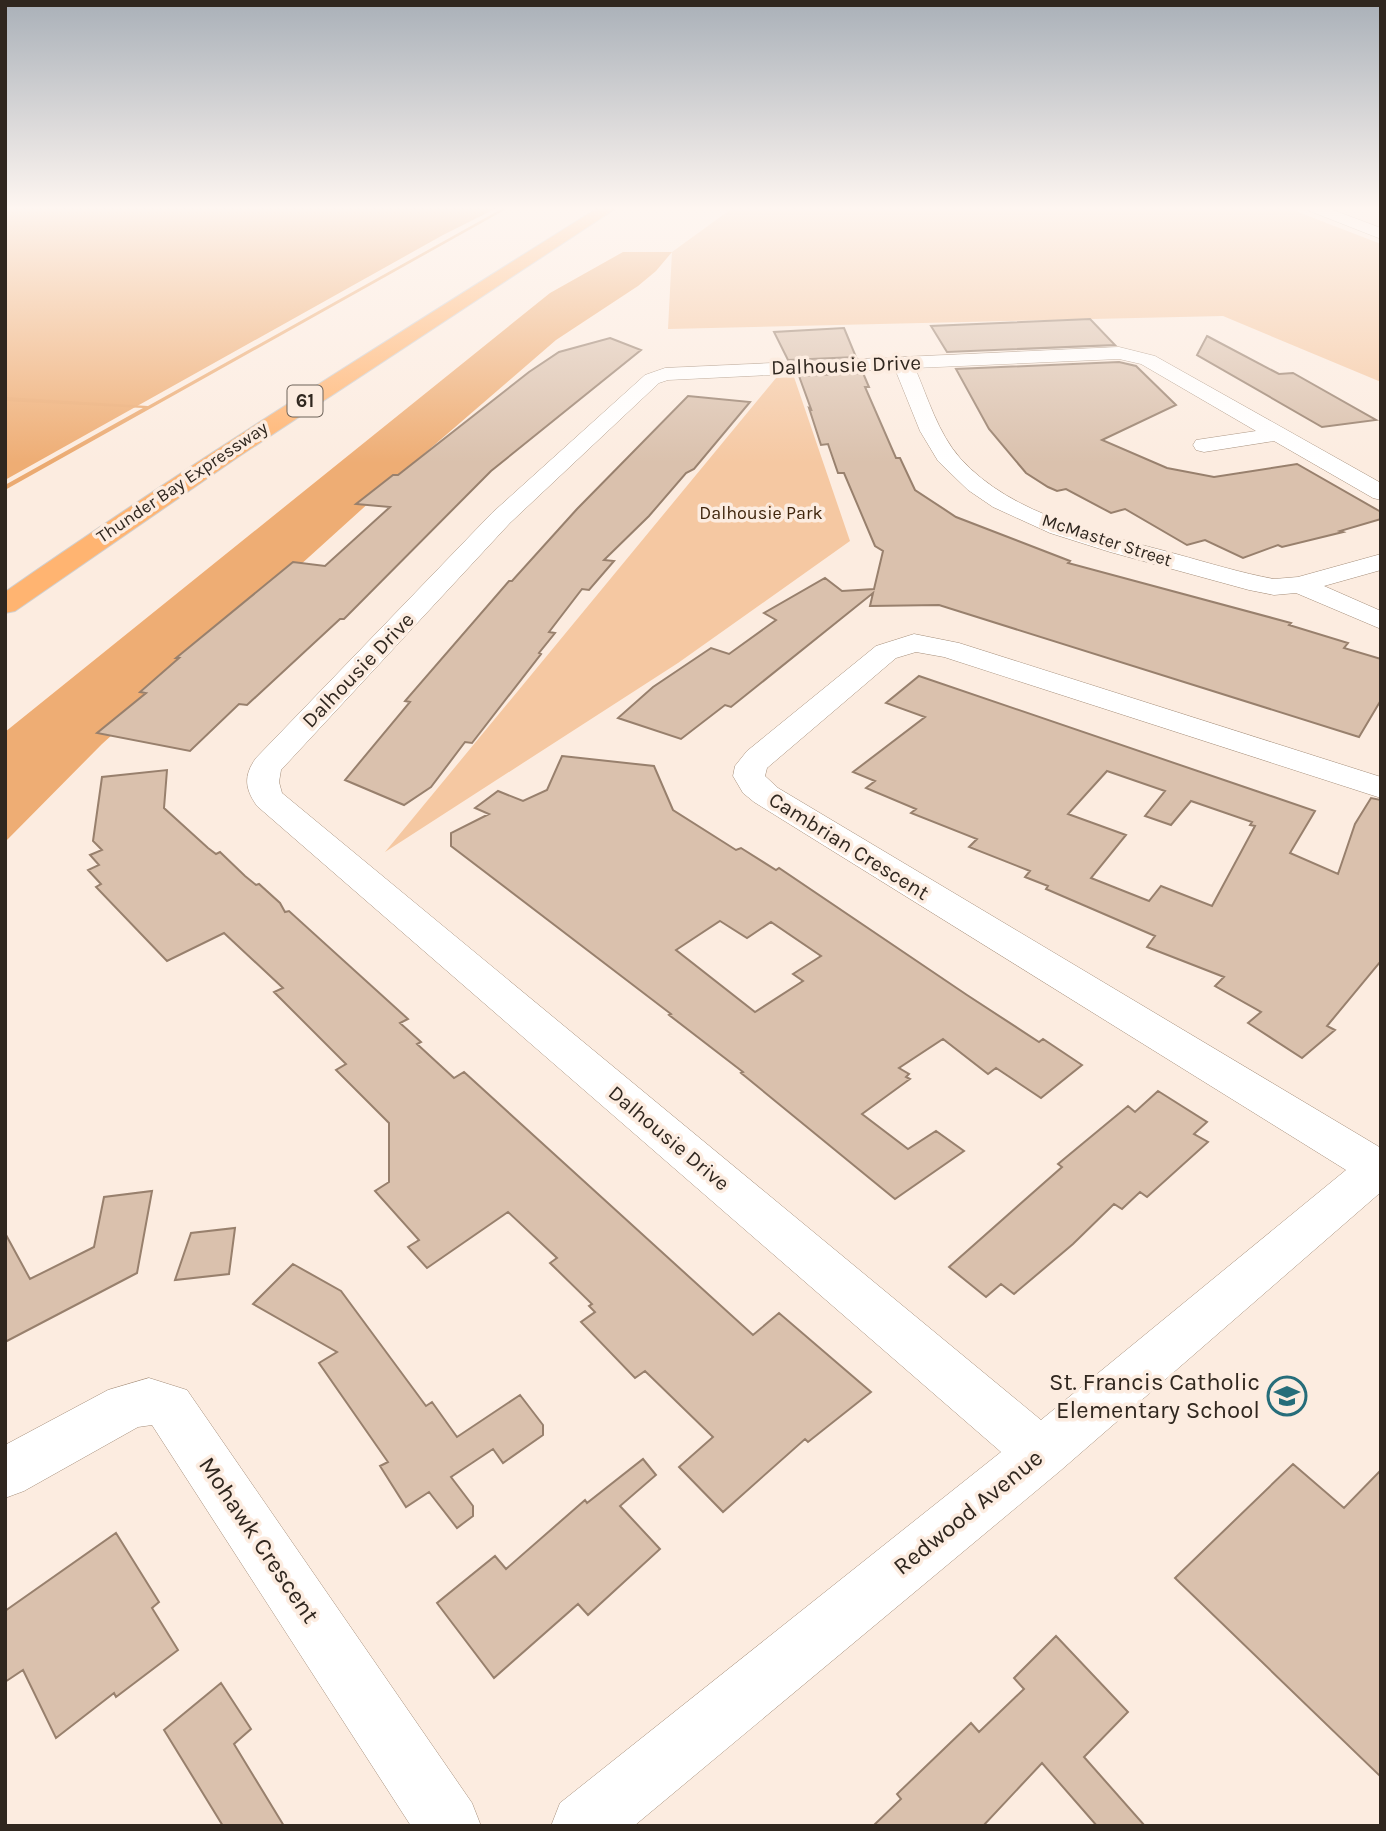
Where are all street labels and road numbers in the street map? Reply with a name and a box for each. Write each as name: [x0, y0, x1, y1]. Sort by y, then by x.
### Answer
street label: Dalhousie Drive: [770, 350, 922, 380]
road number: 61: [288, 386, 322, 416]
street label: Thunder Bay Expressway: [92, 416, 272, 548]
street label: McMaster Street: [1039, 509, 1175, 571]
street label: Dalhousie Drive: [297, 608, 419, 732]
street label: Cambrian Crescent: [765, 787, 933, 905]
street label: Dalhousie Drive: [604, 1081, 734, 1195]
street label: Redwood Avenue: [888, 1443, 1048, 1581]
street label: Mohawk Crescent: [193, 1452, 325, 1628]

